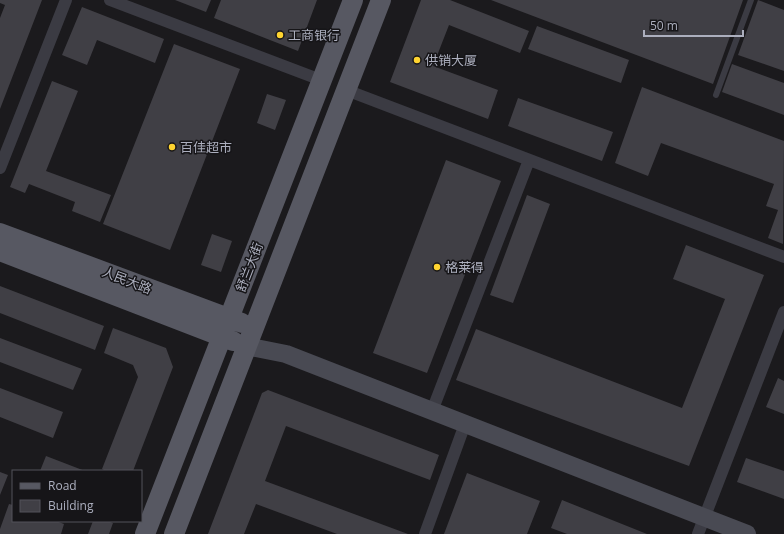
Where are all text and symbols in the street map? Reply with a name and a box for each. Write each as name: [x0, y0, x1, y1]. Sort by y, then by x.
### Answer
scale bar: [644, 12, 743, 38]
text: 50 m: [650, 17, 678, 34]
place label: 工商银行: [288, 26, 340, 44]
marker: 工商银行: [275, 30, 285, 40]
place label: 供销大厦: [425, 51, 477, 69]
marker: 供销大厦: [412, 55, 422, 65]
place label: 百佳超市: [180, 138, 232, 156]
marker: 百佳超市: [167, 142, 177, 152]
street label: 舒兰大街: [231, 239, 267, 295]
place label: 格莱得: [445, 258, 484, 276]
street label: 人民大路: [99, 262, 155, 298]
marker: 格莱得: [432, 262, 442, 272]
legend: [12, 470, 142, 522]
text: Road: [48, 477, 77, 494]
text: Building: [48, 497, 94, 514]

